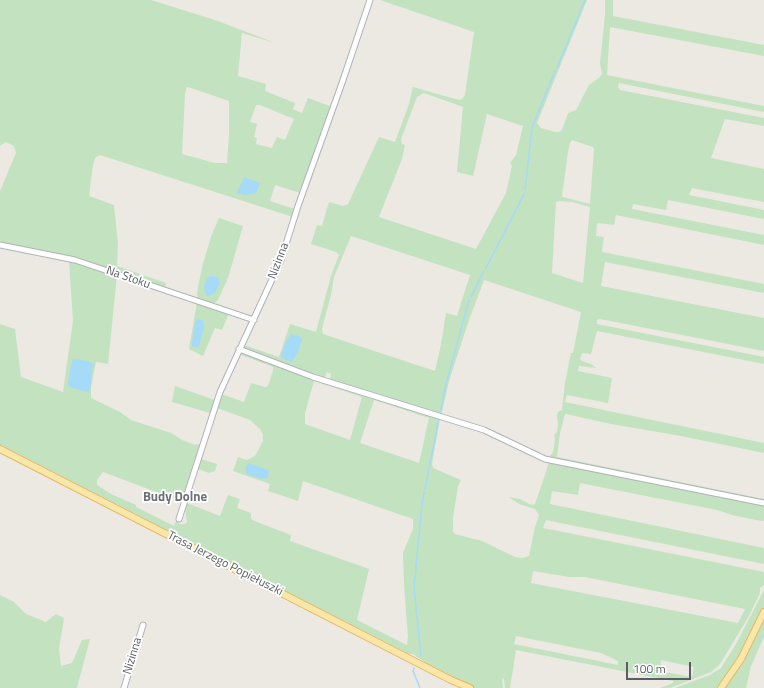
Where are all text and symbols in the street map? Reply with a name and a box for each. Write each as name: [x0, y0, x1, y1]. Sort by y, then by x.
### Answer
street label: Nizinna: [266, 241, 292, 281]
street label: Na Stoku: [104, 264, 152, 292]
district label: Budy Dolne: [143, 490, 207, 506]
street label: Trasa Jerzego Popiełuszki: [165, 529, 285, 599]
street label: Nizinna: [121, 636, 145, 676]
scale bar: [628, 654, 693, 680]
text: 100 m: [633, 659, 666, 678]

